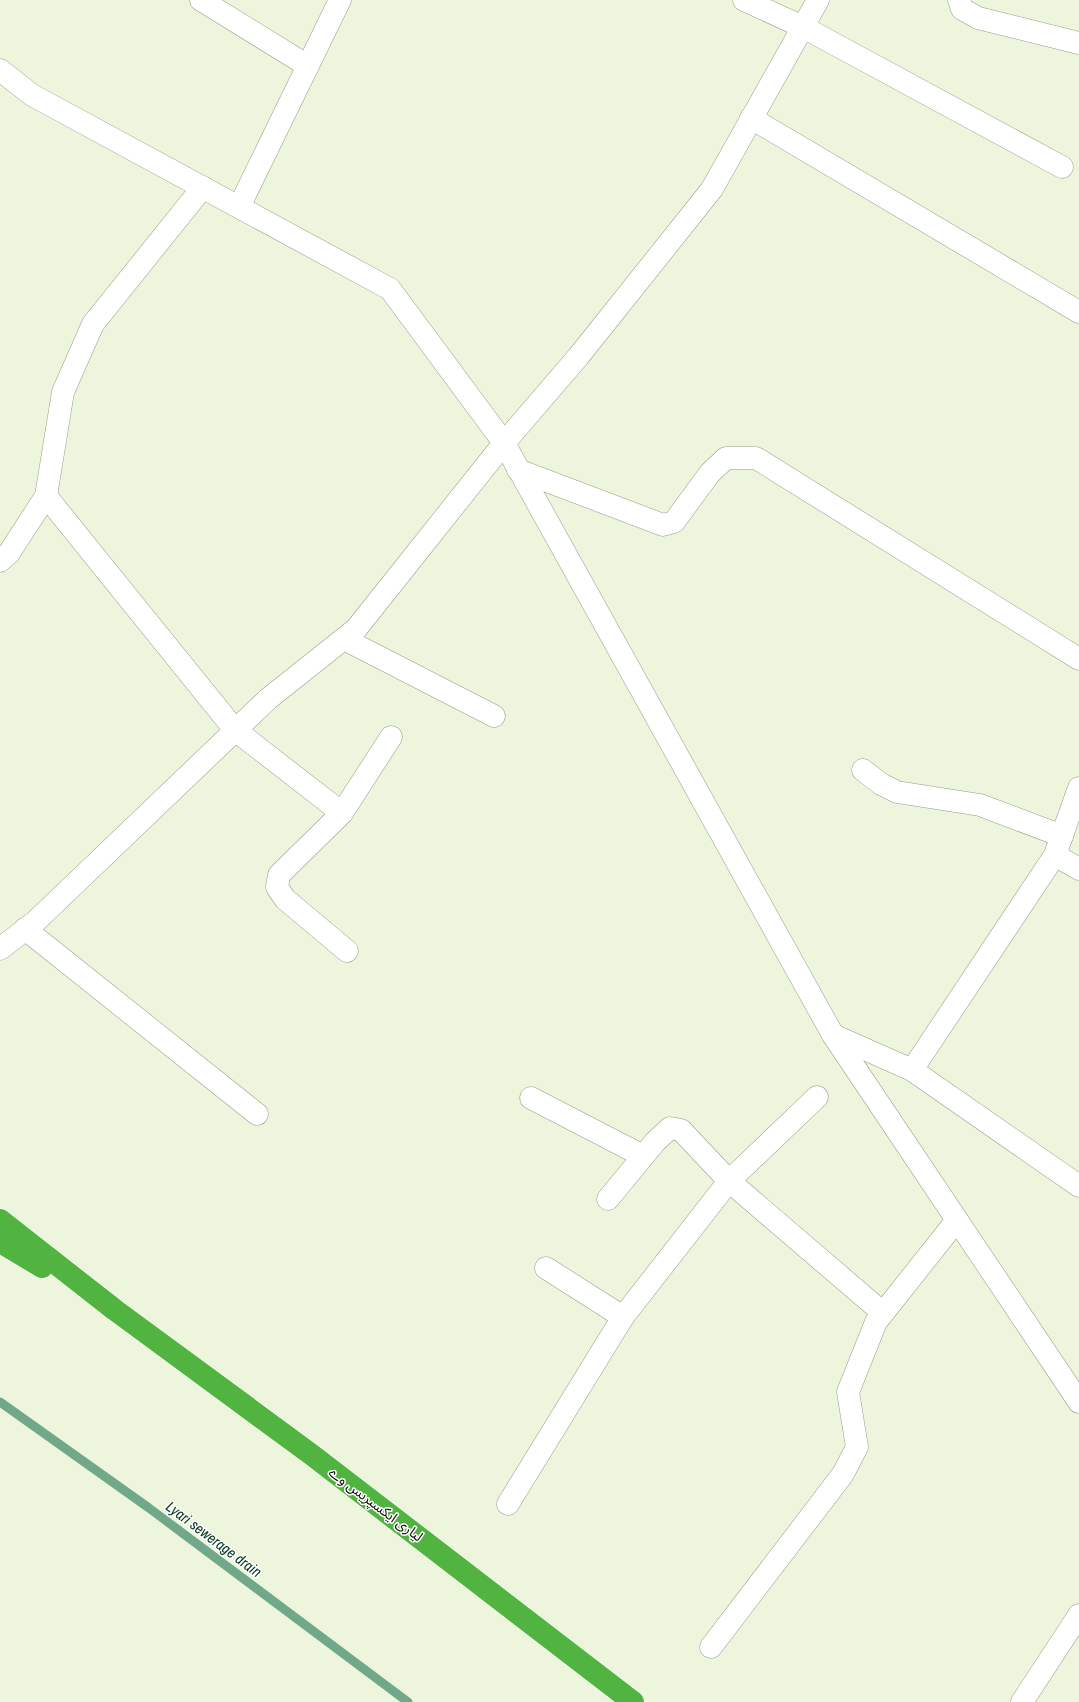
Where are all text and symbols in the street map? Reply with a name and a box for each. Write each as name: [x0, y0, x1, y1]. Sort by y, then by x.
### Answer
street label: لیاری ایکسپریس وے: [325, 1463, 427, 1546]
water label: Lyari sewerage drain: [162, 1496, 266, 1582]

